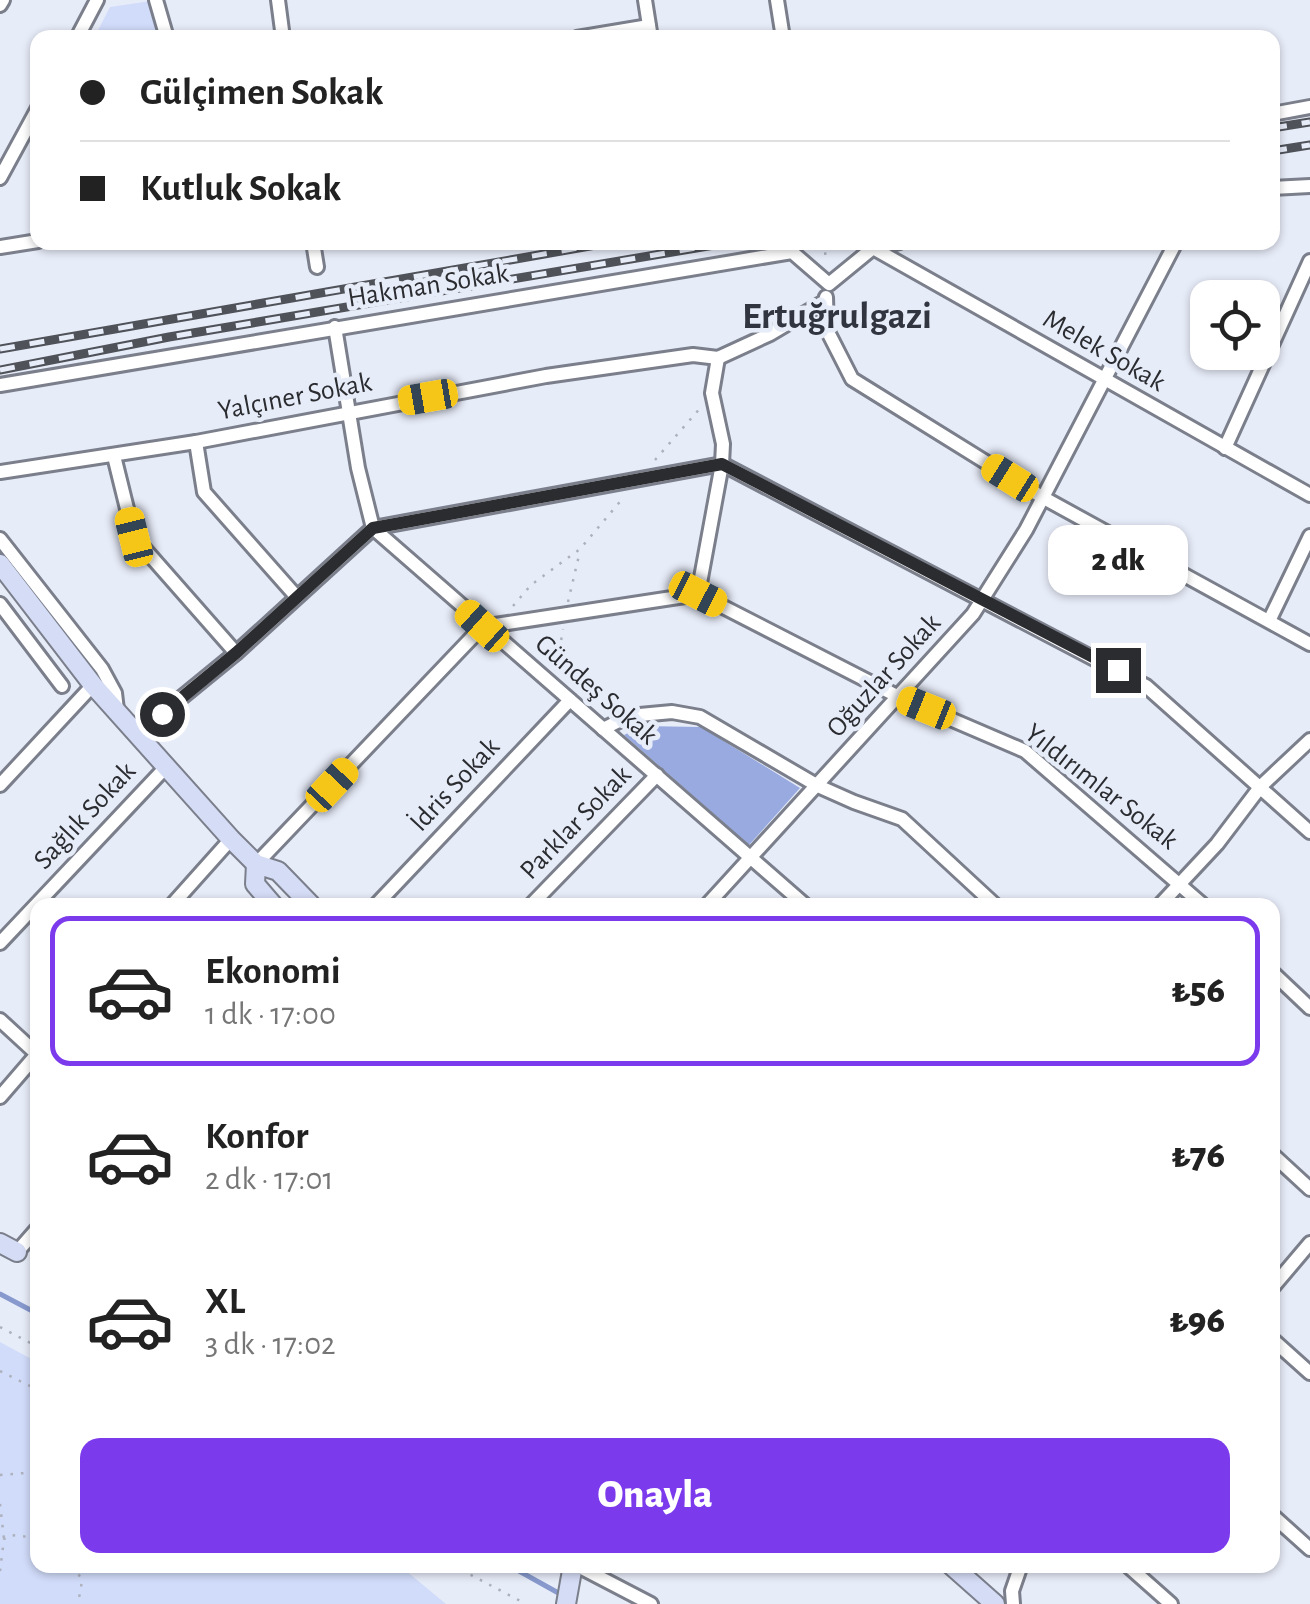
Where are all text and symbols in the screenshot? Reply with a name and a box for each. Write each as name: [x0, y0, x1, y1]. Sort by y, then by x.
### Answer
text: Gülçimen Sokak: [140, 74, 383, 112]
text: Kutluk Sokak: [140, 170, 341, 208]
street label: Hakman Sokak: [345, 259, 511, 313]
map controls: [1190, 280, 1280, 370]
button: locate: [1190, 280, 1280, 370]
district label: Ertuğrulgazi: [742, 298, 932, 336]
street label: Melek Sokak: [1038, 305, 1170, 397]
street label: Yalçıner Sokak: [216, 368, 374, 426]
car: [396, 377, 460, 417]
car: [977, 449, 1043, 507]
car: [112, 504, 156, 570]
callout: 2 dk: [1048, 525, 1188, 595]
text: 2 dk: [1091, 544, 1145, 576]
car: [664, 567, 732, 621]
car: [450, 595, 514, 657]
street label: Oğuzlar Sokak: [822, 609, 946, 743]
street label: Gündeş Sokak: [530, 630, 662, 750]
route end: [1096, 648, 1141, 693]
car: [893, 683, 959, 733]
route start: [140, 692, 185, 737]
street label: Yıldırımlar Sokak: [1019, 719, 1183, 855]
street label: İdris Sokak: [404, 731, 505, 837]
car: [301, 753, 363, 817]
street label: Sağlık Sokak: [29, 757, 141, 875]
street label: Parklar Sokak: [515, 761, 637, 885]
icon: car: [85, 946, 175, 1036]
text: Ekonomi: [205, 953, 341, 991]
text: ₺56: [1171, 972, 1225, 1010]
text: 1 dk · 17:00: [205, 998, 336, 1030]
icon: car: [85, 1111, 175, 1201]
text: Konfor: [205, 1118, 309, 1156]
text: ₺76: [1171, 1137, 1225, 1175]
text: 2 dk · 17:01: [205, 1163, 333, 1195]
icon: car: [85, 1276, 175, 1366]
text: XL: [205, 1283, 245, 1321]
text: ₺96: [1170, 1302, 1225, 1340]
text: 3 dk · 17:02: [205, 1328, 336, 1360]
button: Onayla: [80, 1438, 1230, 1553]

